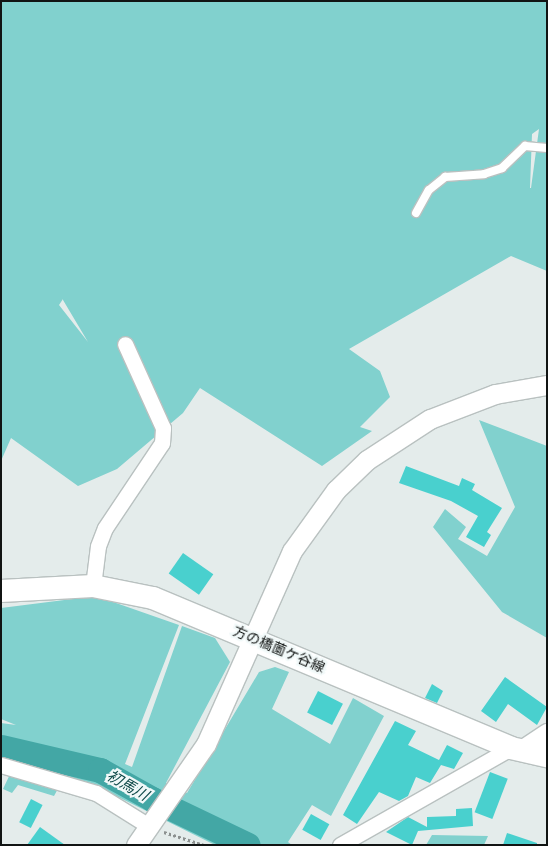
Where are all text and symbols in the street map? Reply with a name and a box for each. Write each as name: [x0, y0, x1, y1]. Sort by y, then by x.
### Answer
street label: 方の橋薗ケ谷線: [231, 622, 327, 676]
water label: 初馬川: [104, 766, 152, 804]

